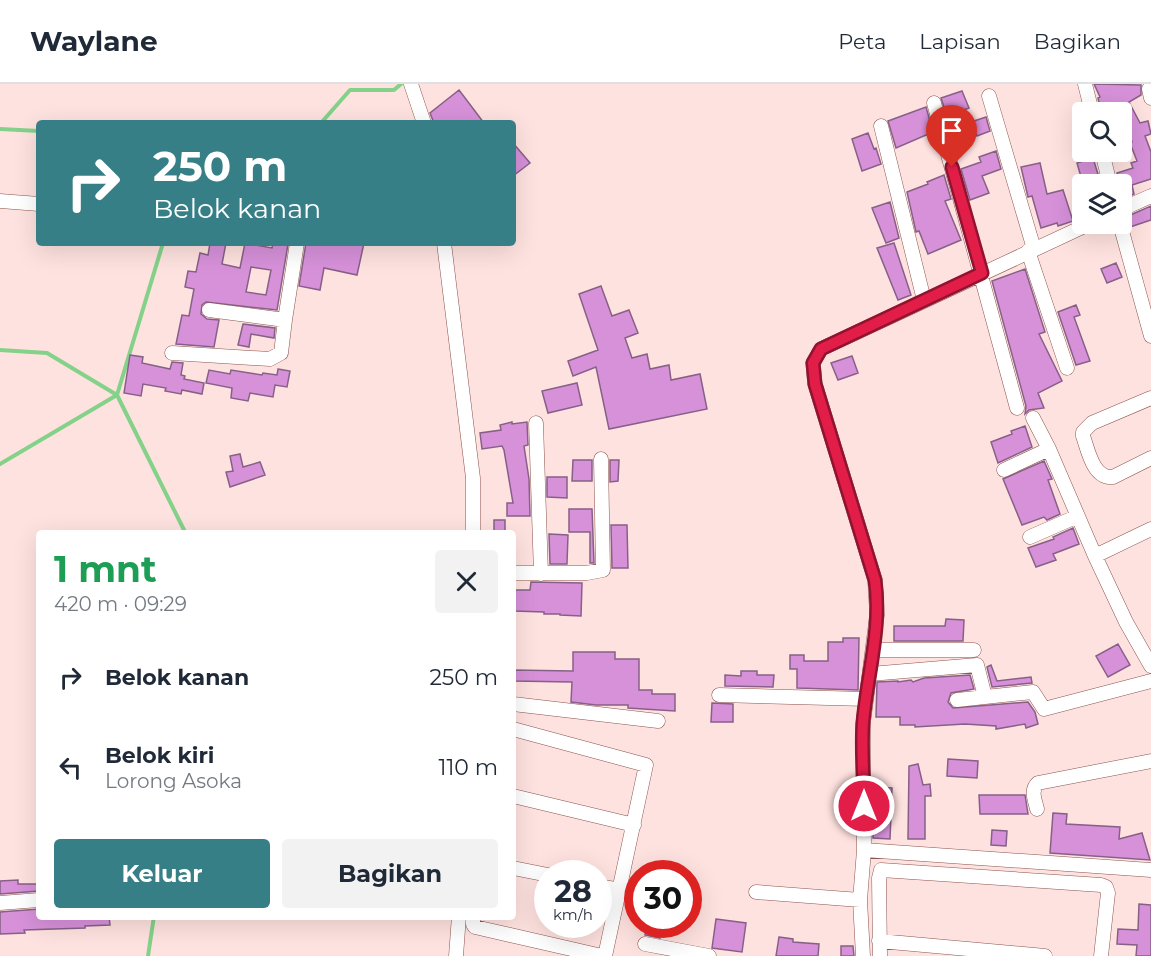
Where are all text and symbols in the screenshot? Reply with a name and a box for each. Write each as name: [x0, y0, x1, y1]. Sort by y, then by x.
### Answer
text: Waylane: [30, 24, 158, 58]
text: Peta: [838, 29, 886, 54]
text: Lapisan: [919, 29, 1001, 54]
text: Bagikan: [1034, 29, 1121, 54]
map controls: [1072, 102, 1132, 234]
button: search: [1072, 102, 1132, 162]
pin: [926, 105, 977, 167]
icon: arrive: [935, 114, 968, 147]
text: 250 m: [153, 140, 287, 192]
icon: right: [54, 144, 132, 222]
button: layers: [1072, 174, 1132, 234]
text: Belok kanan: [153, 192, 321, 225]
text: 1 mnt: [54, 547, 157, 591]
button: close: [435, 550, 498, 613]
text: 420 m · 09:29: [54, 592, 187, 616]
icon: right: [54, 661, 87, 694]
text: Belok kanan: [105, 664, 249, 691]
text: 250 m: [429, 664, 498, 691]
text: Belok kiri: [105, 742, 214, 769]
icon: left: [54, 751, 87, 784]
text: 110 m: [438, 754, 498, 781]
text: Lorong Asoka: [105, 769, 242, 793]
position arrow: [832, 774, 896, 838]
button: Keluar: [54, 839, 270, 908]
button: Bagikan: [282, 839, 498, 908]
speed limit sign: 30: [624, 860, 702, 938]
text: 28: [554, 873, 592, 910]
text: km/h: [553, 905, 593, 924]

